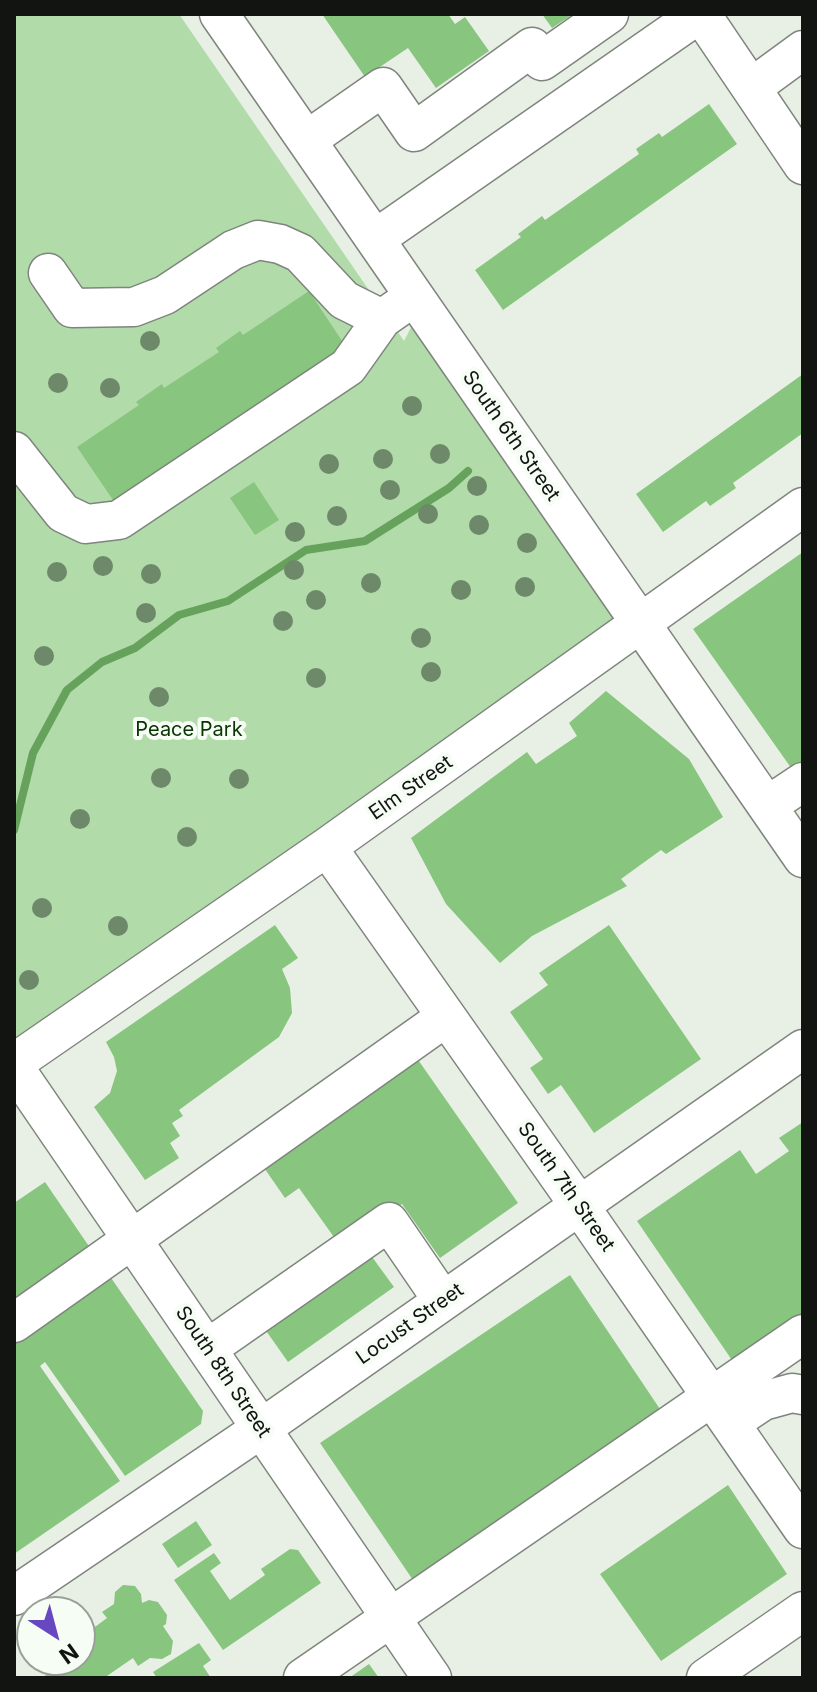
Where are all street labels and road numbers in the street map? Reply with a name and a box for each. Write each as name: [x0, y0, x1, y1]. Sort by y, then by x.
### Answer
street label: South 6th Street: [457, 366, 565, 506]
street label: Elm Street: [365, 751, 457, 825]
street label: South 7th Street: [512, 1118, 620, 1256]
street label: Locust Street: [352, 1278, 468, 1370]
street label: South 8th Street: [170, 1302, 276, 1442]

